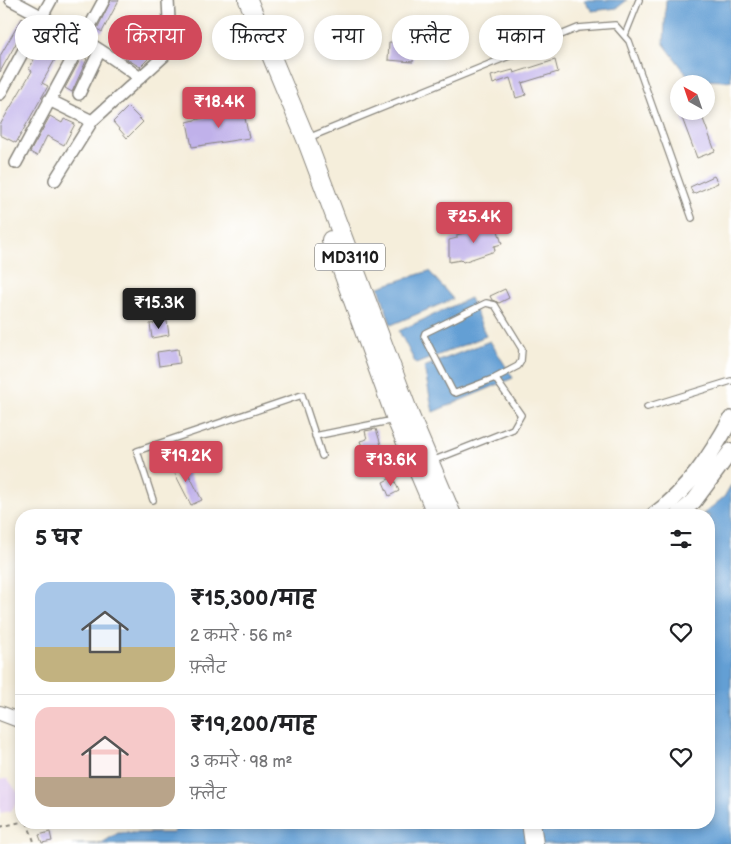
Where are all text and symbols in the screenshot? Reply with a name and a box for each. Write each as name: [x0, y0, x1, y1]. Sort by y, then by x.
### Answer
chip: खरीदें: [15, 15, 98, 60]
chip: किराया: [108, 15, 202, 60]
chip: फ़िल्टर: [212, 15, 304, 60]
chip: नया: [314, 15, 382, 60]
chip: फ़्लैट: [392, 15, 469, 60]
chip: मकान: [479, 15, 563, 60]
north arrow: [670, 75, 715, 120]
map controls: [670, 75, 715, 120]
pin: ₹18.4K: [178, 86, 260, 129]
text: ₹18.4K: [193, 93, 245, 112]
pin: ₹25.4K: [433, 202, 515, 244]
text: ₹25.4K: [447, 208, 501, 227]
road number: MD3110: [315, 243, 385, 270]
pin: ₹15.3K: [118, 288, 200, 330]
text: ₹15.3K: [134, 294, 184, 313]
pin: ₹19.2K: [145, 440, 227, 483]
pin: ₹13.6K: [350, 444, 432, 487]
text: ₹19.2K: [160, 447, 212, 466]
text: ₹13.6K: [365, 451, 417, 470]
icon: filters: [667, 525, 695, 553]
text: 5 घर: [35, 526, 81, 551]
text: ₹15,300/माह: [190, 586, 315, 611]
icon: home: [75, 602, 135, 662]
icon: heart: [667, 618, 695, 646]
text: 2 कमरे · 56 m²: [190, 627, 293, 646]
text: फ़्लैट: [190, 659, 226, 678]
text: ₹19,200/माह: [190, 712, 316, 737]
icon: home: [75, 727, 135, 787]
icon: heart: [667, 743, 695, 771]
text: 3 कमरे · 98 m²: [190, 753, 293, 772]
text: फ़्लैट: [190, 785, 226, 804]

